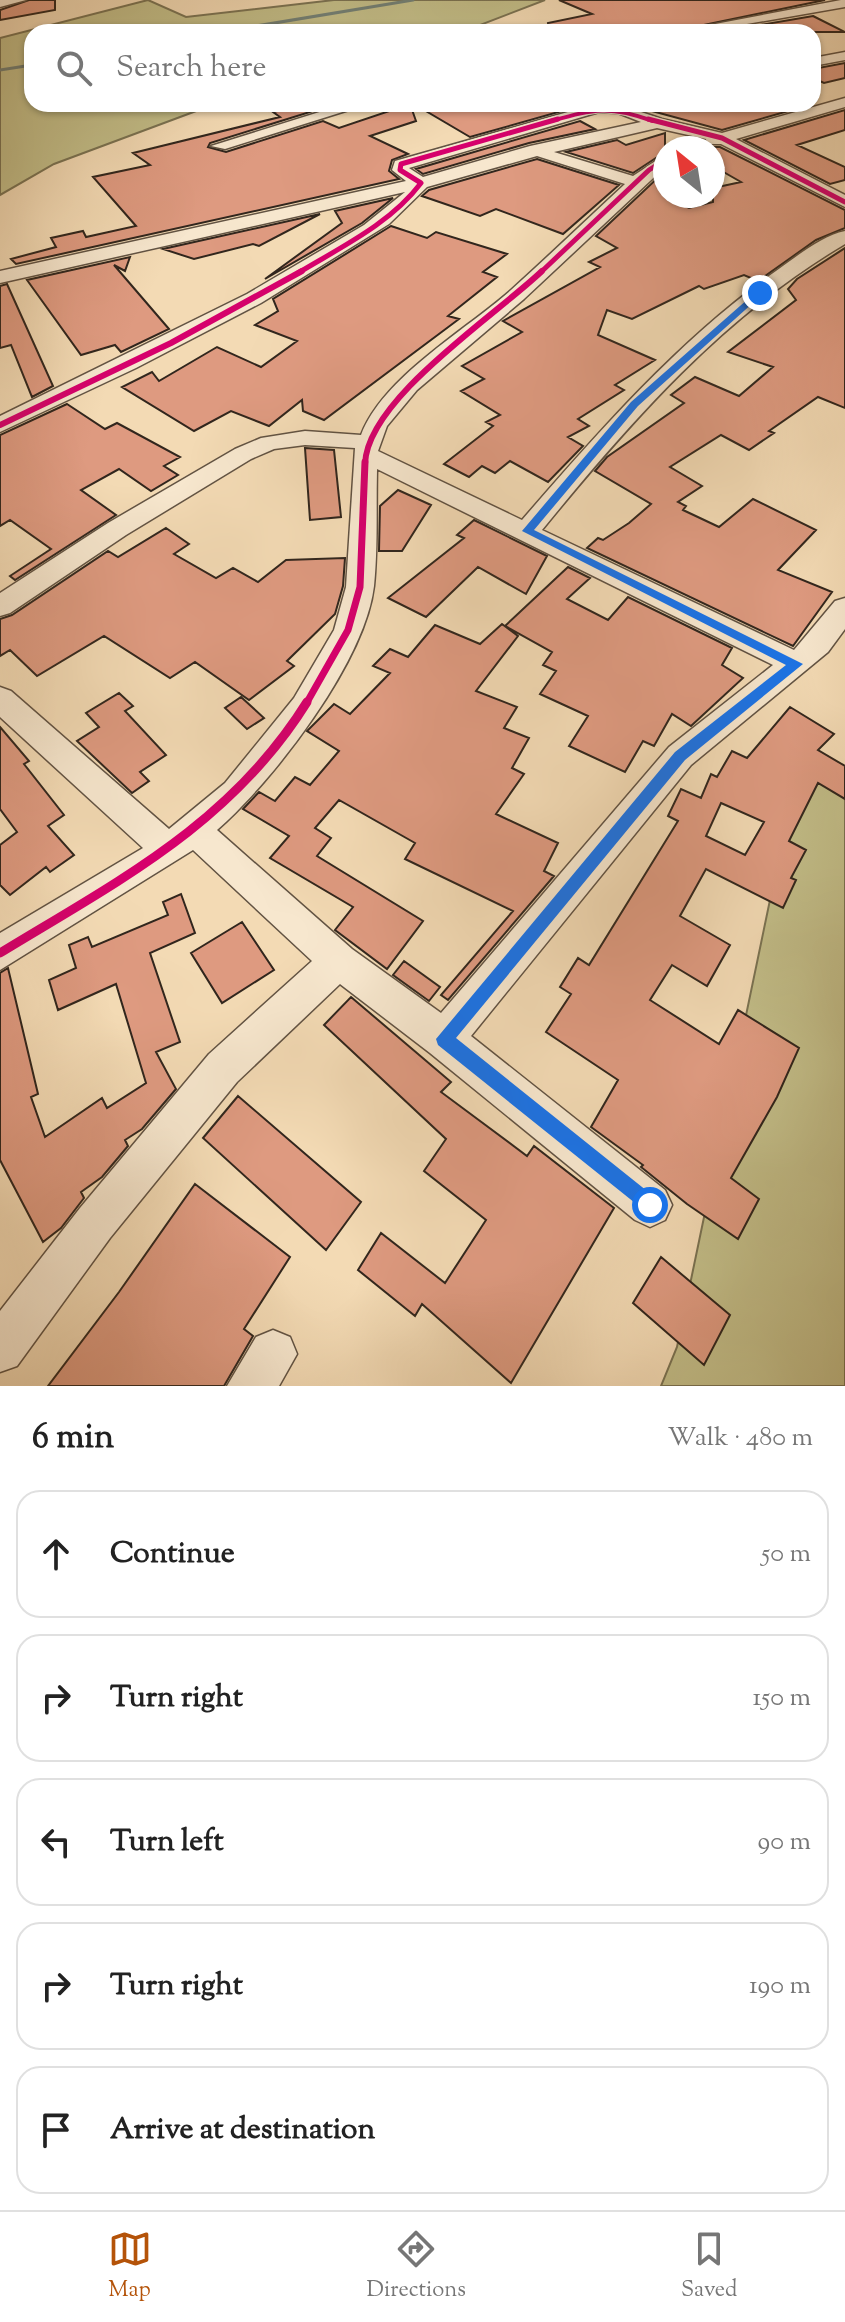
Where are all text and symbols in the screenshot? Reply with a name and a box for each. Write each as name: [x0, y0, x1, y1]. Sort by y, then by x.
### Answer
search box: [24, 24, 821, 112]
icon: search: [52, 46, 96, 90]
text: Search here: [116, 47, 266, 90]
north arrow: [653, 136, 725, 208]
route end: [742, 275, 778, 311]
route start: [632, 1187, 668, 1223]
text: 6 min: [32, 1414, 114, 1463]
text: Walk · 480 m: [667, 1420, 813, 1457]
icon: ahead: [34, 1532, 78, 1576]
text: Continue: [110, 1533, 235, 1576]
text: 50 m: [761, 1536, 811, 1573]
icon: right: [34, 1676, 78, 1720]
text: Turn right: [110, 1677, 243, 1720]
text: 150 m: [752, 1680, 811, 1717]
icon: left: [34, 1820, 78, 1864]
text: Turn left: [110, 1821, 224, 1864]
text: 90 m: [758, 1824, 811, 1861]
icon: right: [34, 1964, 78, 2008]
text: Turn right: [110, 1965, 243, 2008]
text: 190 m: [749, 1968, 811, 2005]
icon: arrive: [34, 2108, 78, 2152]
text: Arrive at destination: [110, 2109, 375, 2152]
tab: Map: [108, 2227, 152, 2307]
tab: Directions: [367, 2227, 466, 2307]
tab: Saved: [681, 2227, 737, 2307]

